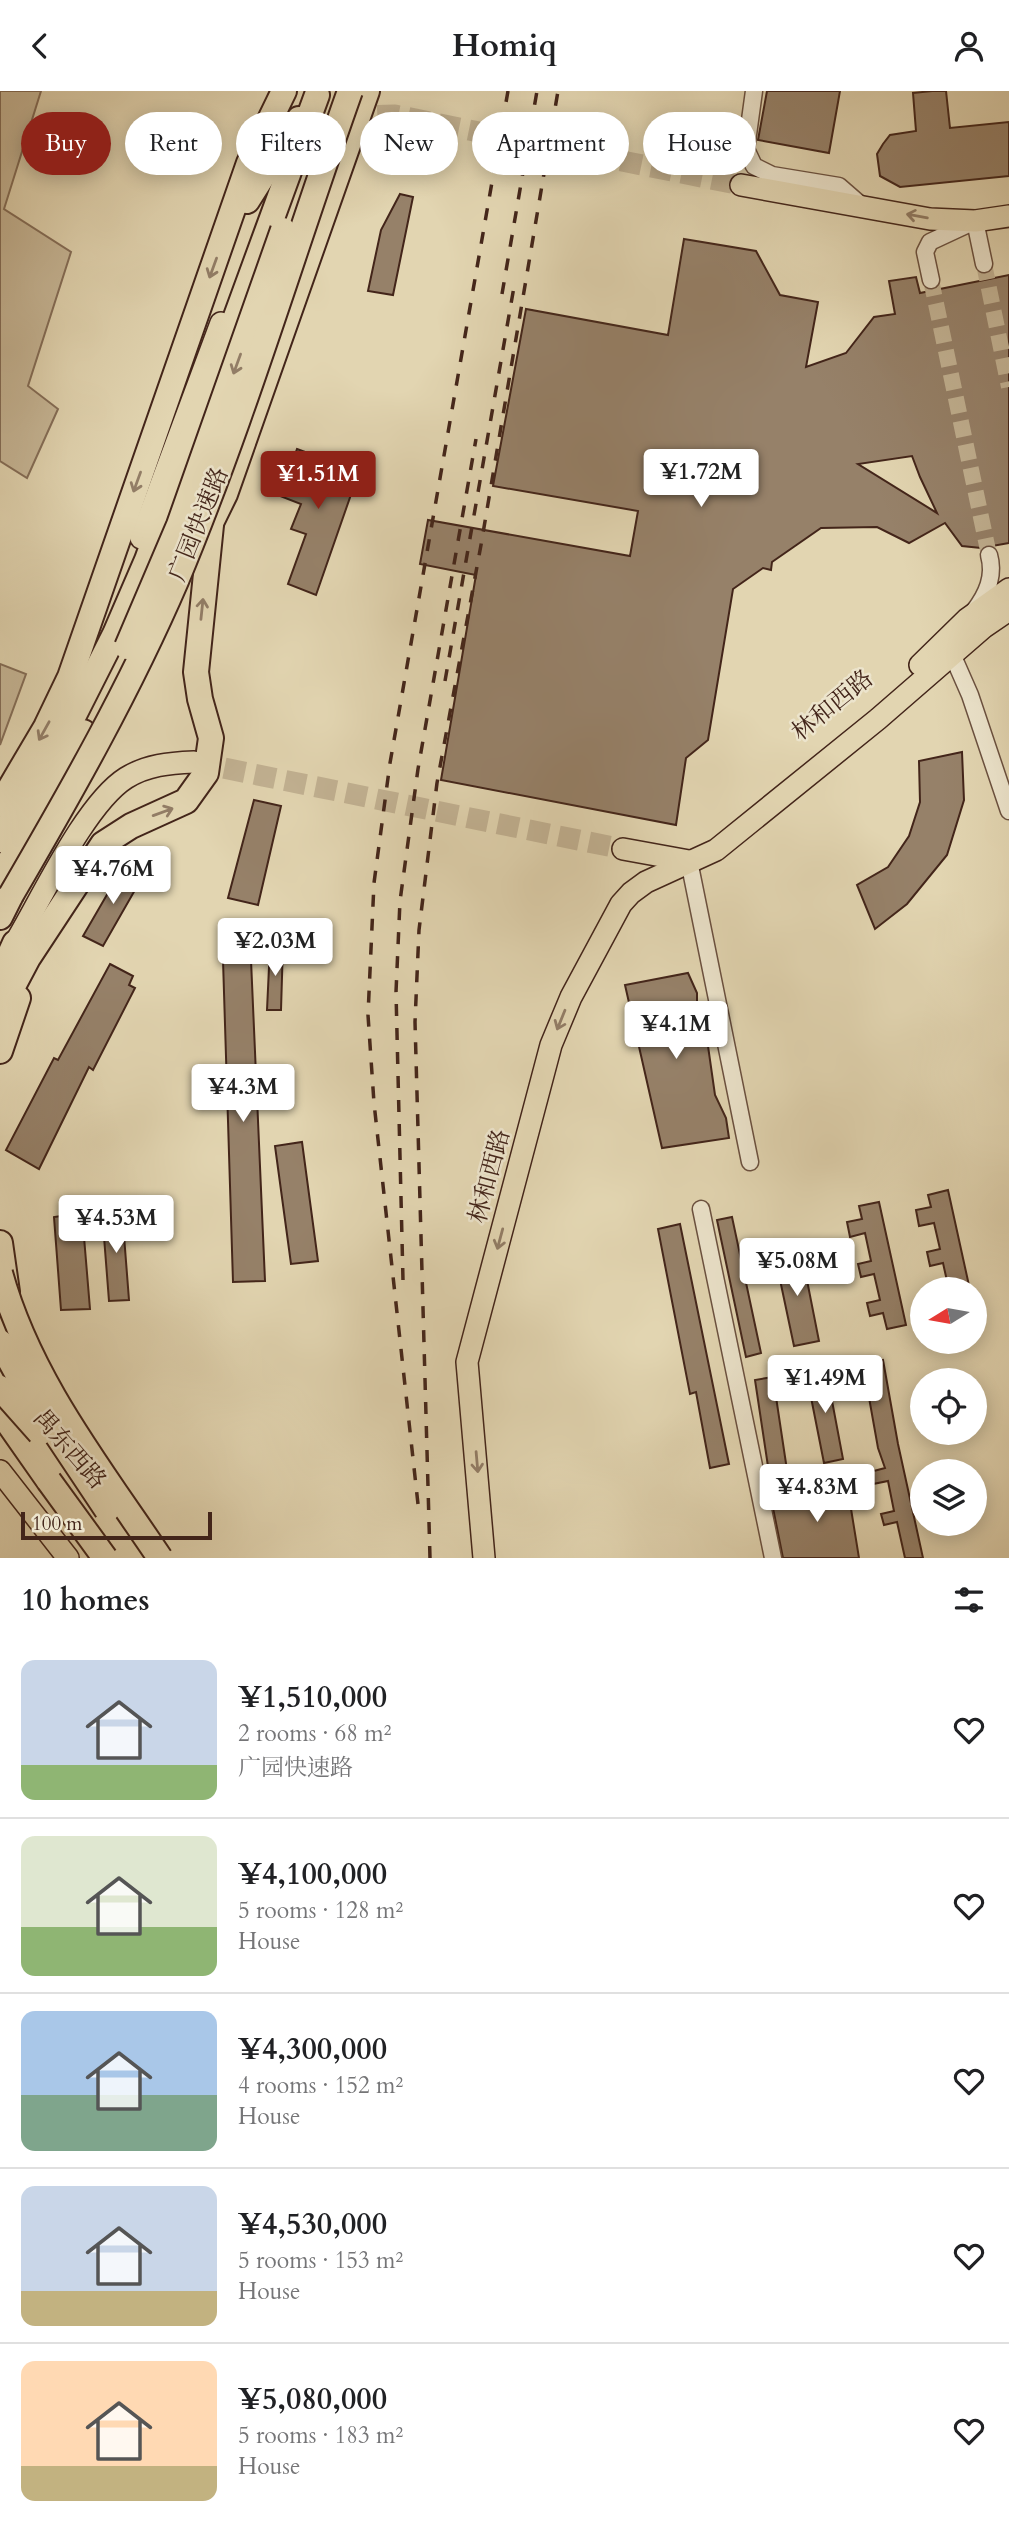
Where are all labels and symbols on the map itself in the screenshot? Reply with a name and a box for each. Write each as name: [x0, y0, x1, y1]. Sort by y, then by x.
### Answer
one-way arrow: [906, 209, 929, 222]
one-way arrow: [206, 256, 218, 278]
one-way arrow: [230, 352, 242, 374]
pin: ¥1.72M: [644, 449, 758, 509]
pin: ¥1.51M: [261, 451, 375, 511]
street label: 广园快速路: [161, 462, 236, 586]
one-way arrow: [130, 471, 142, 493]
one-way arrow: [196, 598, 209, 621]
street label: 林和西路: [785, 662, 880, 748]
one-way arrow: [37, 720, 50, 741]
one-way arrow: [152, 805, 174, 817]
pin: ¥4.76M: [56, 847, 170, 906]
pin: ¥2.03M: [218, 919, 332, 978]
pin: ¥4.1M: [627, 1002, 725, 1061]
one-way arrow: [554, 1009, 567, 1031]
pin: ¥4.3M: [194, 1065, 292, 1124]
street label: 林和西路: [461, 1125, 518, 1227]
pin: ¥4.53M: [59, 1195, 173, 1255]
one-way arrow: [493, 1227, 506, 1250]
pin: ¥5.08M: [740, 1239, 854, 1298]
north arrow: [910, 1277, 987, 1355]
pin: ¥1.49M: [768, 1355, 882, 1415]
street label: 禺东西路: [26, 1402, 114, 1496]
one-way arrow: [471, 1450, 484, 1473]
pin: ¥4.83M: [760, 1465, 874, 1524]
scale bar: [21, 1509, 212, 1541]

